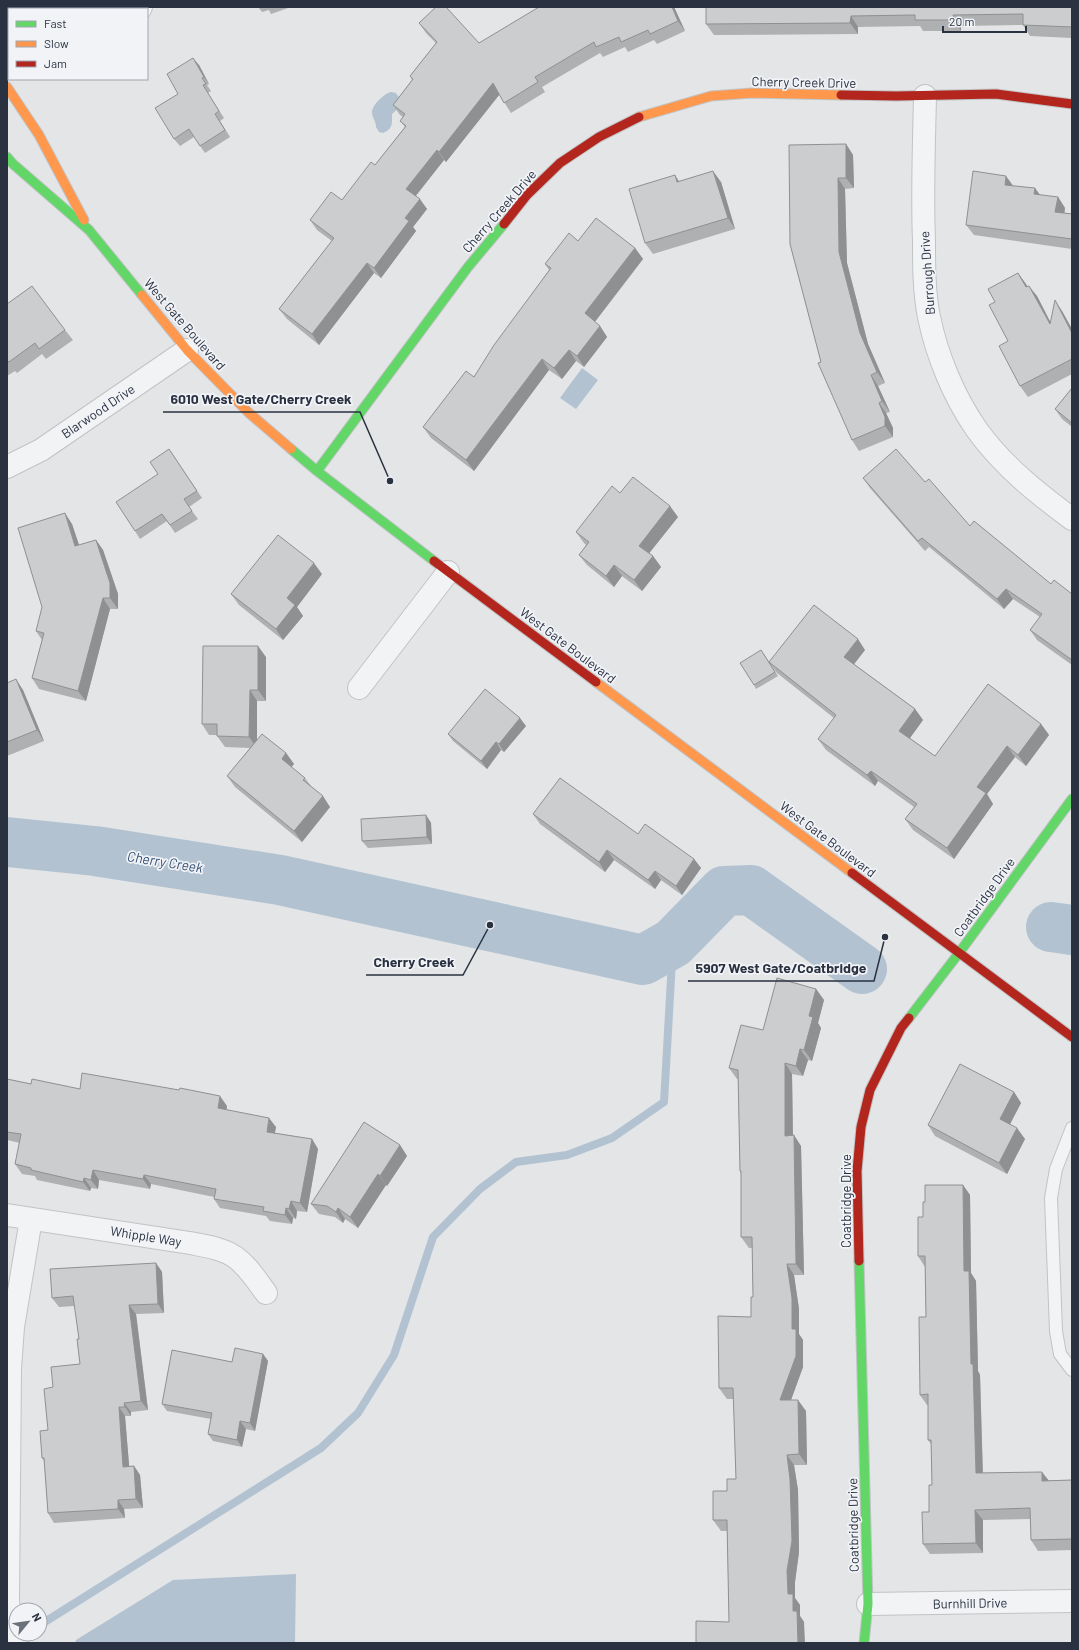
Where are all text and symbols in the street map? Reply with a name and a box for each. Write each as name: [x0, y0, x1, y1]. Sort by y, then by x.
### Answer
legend: [8, 8, 148, 80]
scale bar: [943, 8, 1026, 34]
text: 20 m: [949, 14, 975, 28]
text: Fast: [44, 16, 67, 30]
text: Slow: [44, 36, 69, 50]
text: Jam: [44, 56, 67, 70]
street label: Cherry Creek Drive: [752, 73, 857, 91]
street label: Cherry Creek Drive: [459, 166, 539, 256]
street label: Burrough Drive: [916, 231, 938, 315]
street label: West Gate Boulevard: [141, 275, 229, 373]
street label: Blarwood Drive: [58, 381, 138, 441]
callout: 6010 West Gate/Cherry Creek: [163, 386, 360, 412]
text: 6010 West Gate/Cherry Creek: [170, 390, 352, 407]
street label: West Gate Boulevard: [517, 604, 619, 686]
street label: West Gate Boulevard: [777, 798, 879, 880]
water label: Cherry Creek: [126, 847, 204, 876]
street label: Coatbridge Drive: [950, 854, 1018, 940]
callout: Cherry Creek: [366, 949, 463, 975]
text: Cherry Creek: [374, 953, 455, 970]
callout: 5907 West Gate/Coatbridge: [688, 955, 874, 981]
text: 5907 West Gate/Coatbridge: [696, 959, 867, 976]
street label: Coatbridge Drive: [838, 1154, 854, 1248]
street label: Whipple Way: [109, 1222, 183, 1250]
street label: Coatbridge Drive: [844, 1478, 862, 1572]
street label: Burnhill Drive: [933, 1594, 1007, 1612]
north arrow: [8, 1602, 48, 1642]
text: N: [30, 1611, 45, 1623]

